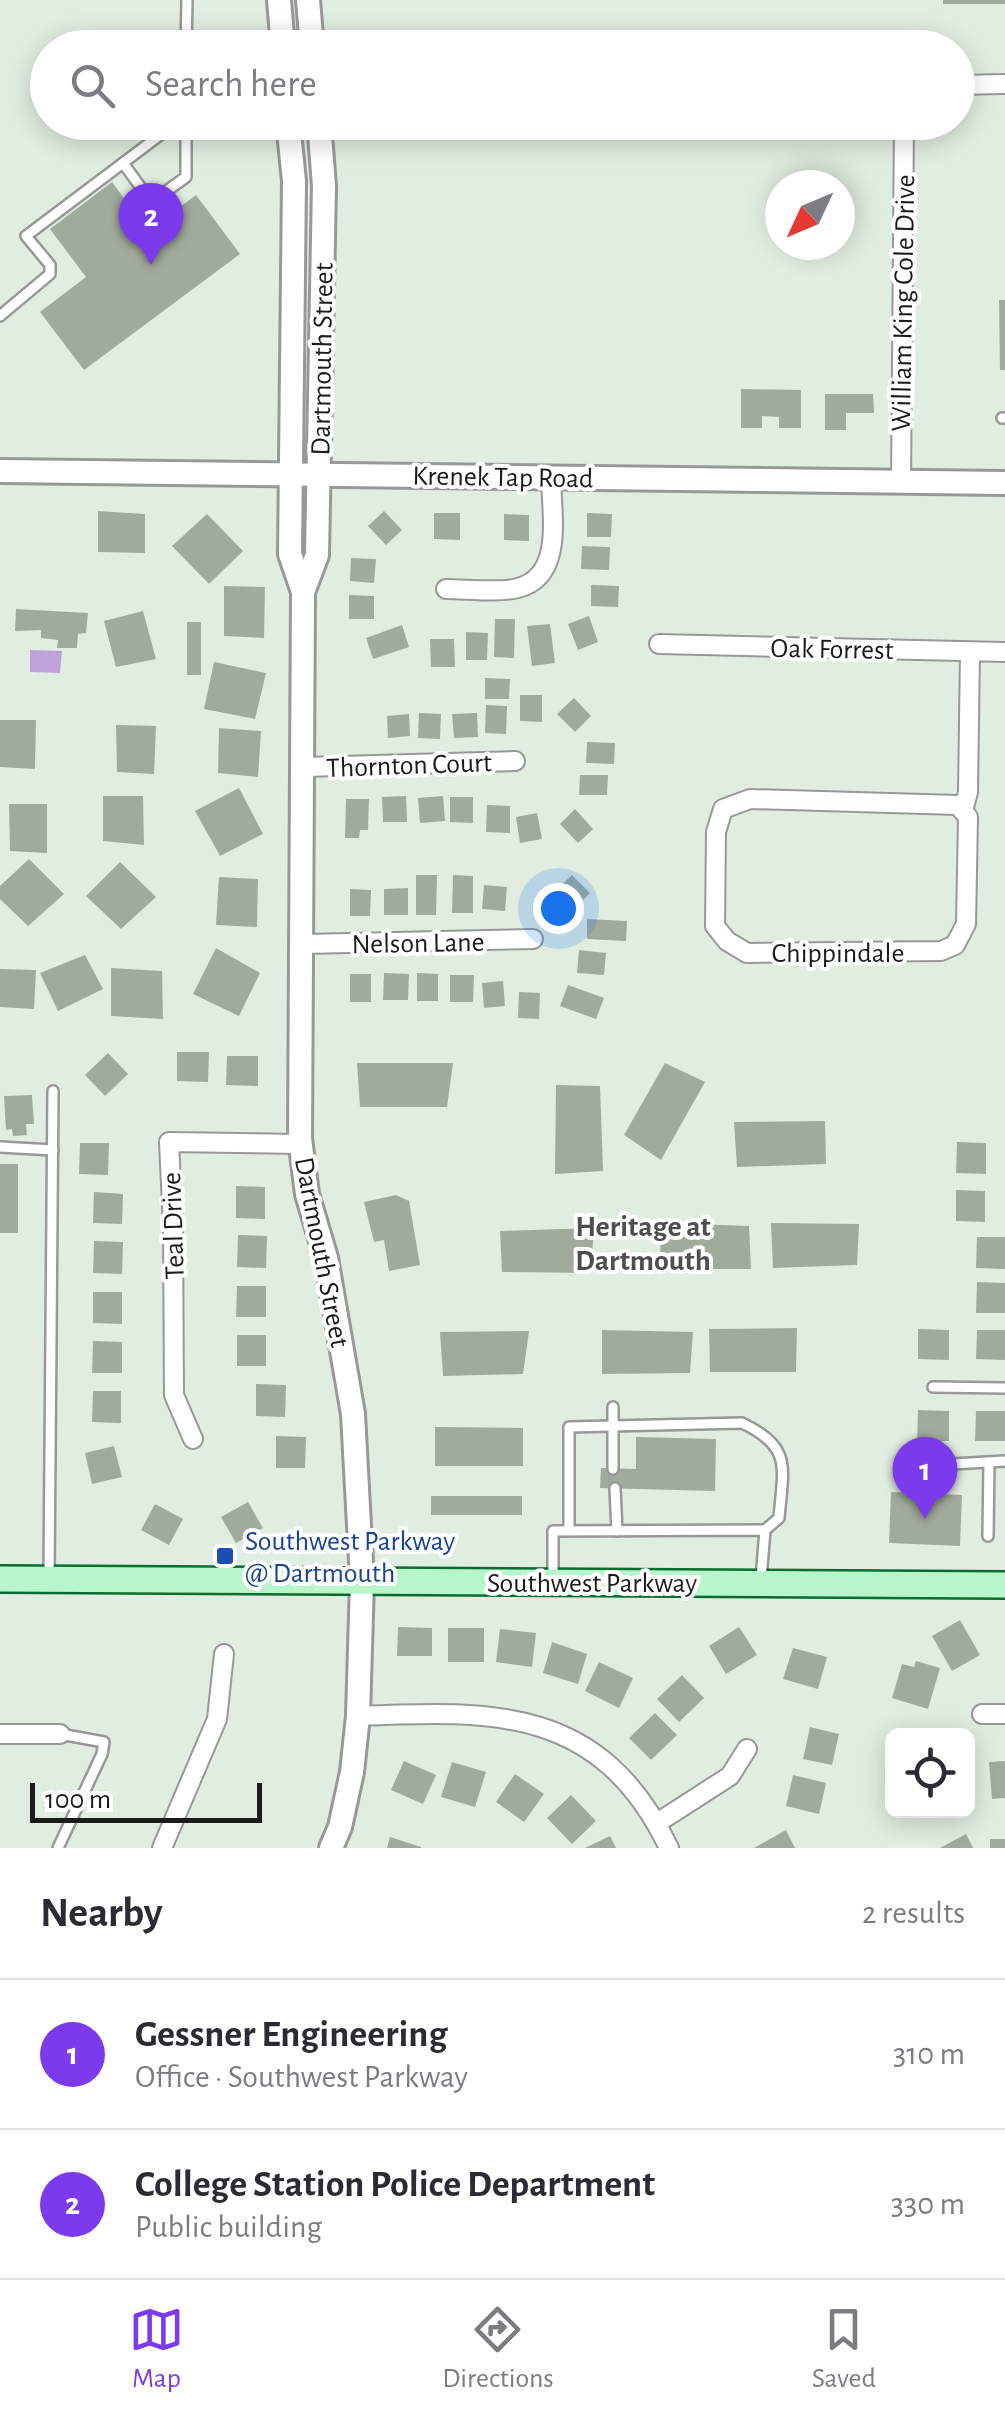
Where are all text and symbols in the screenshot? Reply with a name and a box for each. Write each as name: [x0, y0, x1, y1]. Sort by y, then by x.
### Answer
search box: [30, 30, 975, 140]
icon: search: [65, 58, 120, 113]
text: Search here: [145, 66, 317, 104]
north arrow: [765, 170, 855, 260]
street label: William King Cole Drive: [888, 174, 920, 432]
pin: 2: [118, 182, 184, 265]
street label: Dartmouth Street: [307, 262, 339, 456]
street label: Krenek Tap Road: [412, 462, 594, 494]
street label: Oak Forrest: [770, 635, 894, 665]
street label: Thornton Court: [326, 749, 492, 783]
your location: [533, 883, 584, 934]
street label: Nelson Lane: [351, 929, 485, 959]
street label: Chippindale: [772, 940, 904, 968]
street label: Dartmouth Street: [289, 1155, 353, 1350]
street label: Teal Drive: [158, 1172, 190, 1280]
district label: Heritage at Dartmouth: [575, 1212, 711, 1276]
pin: 1: [892, 1436, 958, 1519]
place label: Southwest Parkway @ Dartmouth: [245, 1528, 455, 1588]
marker: Southwest Parkway @ Dartmouth: [214, 1545, 236, 1567]
street label: Southwest Parkway: [487, 1570, 697, 1598]
map controls: [885, 1728, 975, 1818]
button: locate: [885, 1728, 975, 1818]
scale bar: [30, 1778, 262, 1822]
text: 100 m: [45, 1786, 111, 1814]
text: Nearby: [40, 1892, 163, 1934]
text: 2 results: [862, 1897, 965, 1929]
text: Gessner Engineering: [135, 2016, 447, 2054]
text: 1: [67, 2038, 78, 2070]
text: 310 m: [893, 2038, 965, 2070]
text: Office · Southwest Parkway: [135, 2061, 468, 2093]
text: College Station Police Department: [135, 2166, 655, 2204]
text: 2: [65, 2188, 80, 2220]
text: 330 m: [891, 2188, 965, 2220]
text: Public building: [135, 2211, 322, 2243]
tab: Map: [129, 2302, 184, 2396]
tab: Directions: [442, 2302, 554, 2396]
tab: Saved: [812, 2302, 876, 2396]

